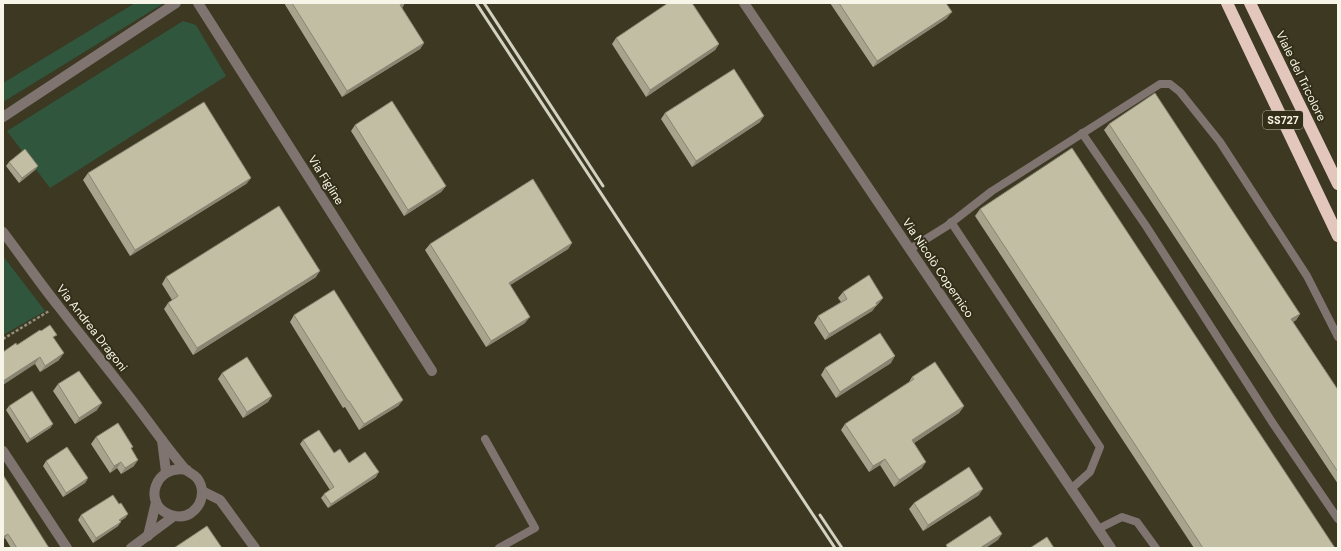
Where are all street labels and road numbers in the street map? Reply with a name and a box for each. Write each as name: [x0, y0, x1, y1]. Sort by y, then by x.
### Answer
street label: Viale del Tricolore: [1272, 28, 1330, 124]
road number: SS727: [1263, 111, 1303, 129]
street label: Via Figline: [304, 152, 348, 208]
street label: Via Nicolò Copernico: [899, 215, 977, 321]
street label: Via Andrea Dragoni: [53, 281, 131, 375]

